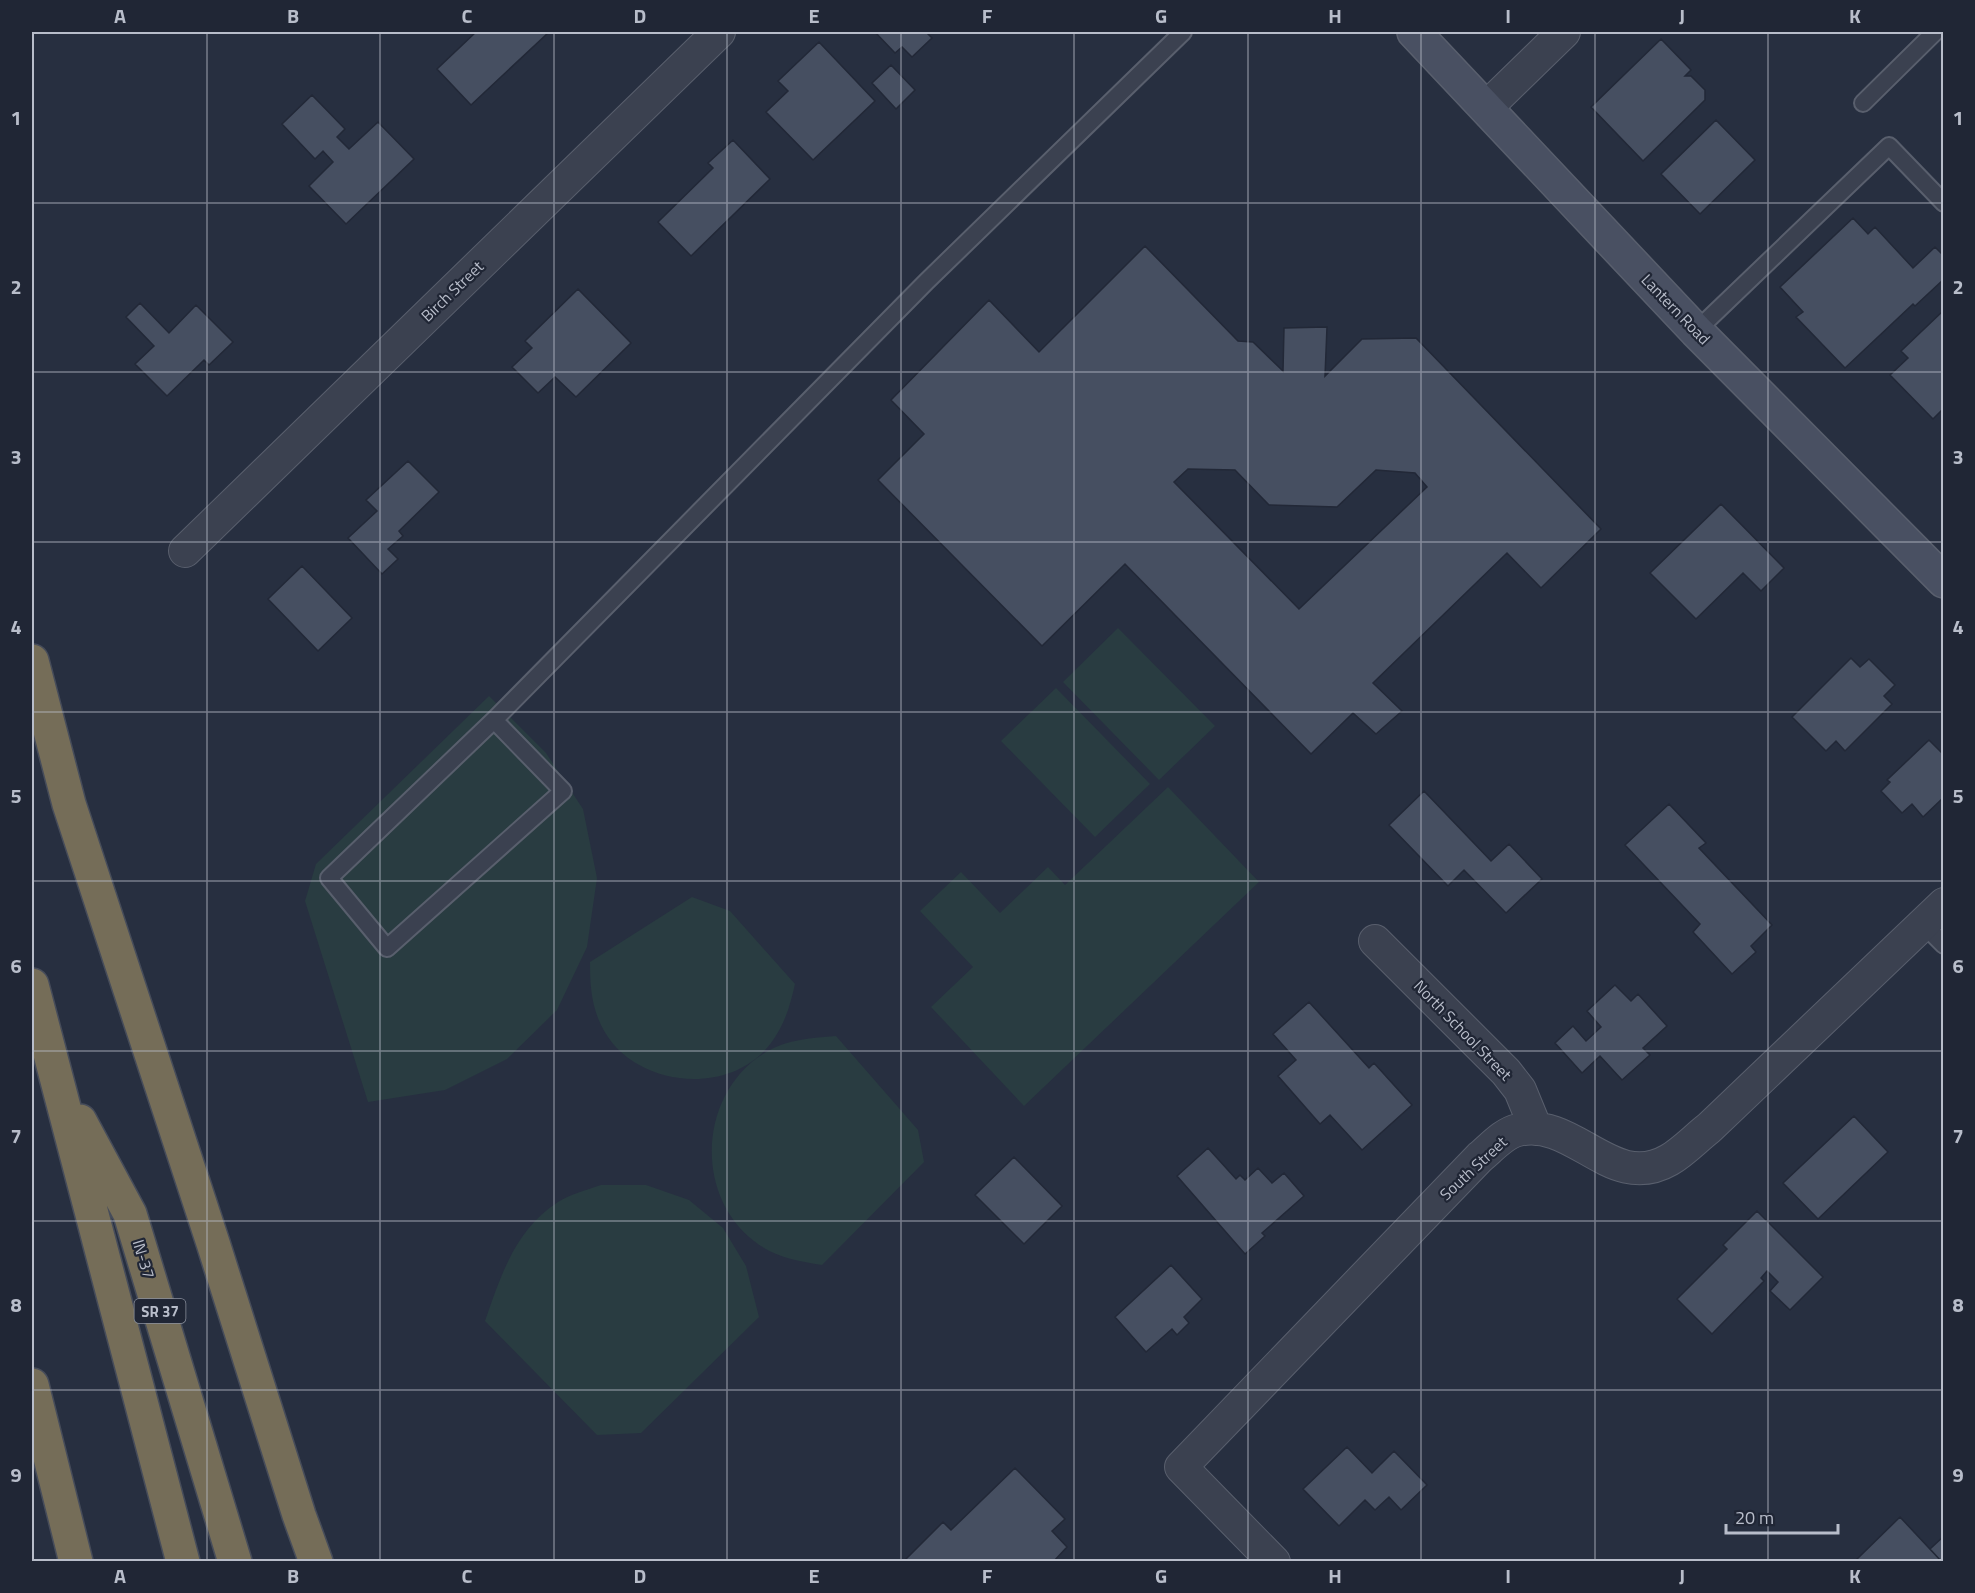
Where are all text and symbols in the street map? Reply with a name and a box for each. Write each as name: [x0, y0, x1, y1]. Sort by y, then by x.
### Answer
text: A: [114, 0, 126, 31]
text: B: [287, 0, 299, 31]
text: C: [462, 0, 473, 31]
text: D: [634, 0, 646, 31]
text: E: [808, 0, 820, 31]
text: F: [982, 0, 993, 31]
text: G: [1155, 0, 1167, 31]
text: H: [1328, 0, 1342, 31]
text: I: [1505, 0, 1511, 31]
text: J: [1679, 0, 1685, 31]
text: K: [1849, 0, 1861, 31]
text: 1: [10, 102, 22, 133]
text: 1: [1952, 102, 1964, 133]
street label: Birch Street: [415, 255, 489, 327]
street label: Lantern Road: [1636, 268, 1716, 350]
text: 2: [10, 271, 22, 302]
text: 2: [1952, 271, 1964, 302]
text: 3: [10, 441, 22, 472]
text: 3: [1952, 441, 1964, 472]
text: 4: [10, 611, 22, 642]
text: 4: [1952, 611, 1964, 642]
text: 5: [10, 780, 22, 811]
text: 5: [1952, 780, 1964, 811]
text: 6: [10, 950, 22, 981]
text: 6: [1952, 950, 1964, 981]
street label: North School Street: [1408, 974, 1518, 1086]
text: 7: [10, 1120, 22, 1151]
text: 7: [1952, 1120, 1964, 1151]
street label: South Street: [1434, 1130, 1512, 1206]
street label: IN-37: [127, 1237, 161, 1281]
text: 8: [10, 1289, 22, 1320]
text: 8: [1952, 1289, 1964, 1320]
road number: SR 37: [134, 1299, 186, 1323]
text: 9: [10, 1459, 22, 1490]
text: 9: [1952, 1459, 1964, 1490]
scale bar: [1726, 1497, 1838, 1535]
text: 20 m: [1735, 1504, 1774, 1531]
text: A: [114, 1560, 126, 1591]
text: B: [287, 1560, 299, 1591]
text: C: [462, 1560, 473, 1591]
text: D: [634, 1560, 646, 1591]
text: E: [808, 1560, 820, 1591]
text: F: [982, 1560, 993, 1591]
text: G: [1155, 1560, 1167, 1591]
text: H: [1328, 1560, 1342, 1591]
text: I: [1505, 1560, 1511, 1591]
text: J: [1679, 1560, 1685, 1591]
text: K: [1849, 1560, 1861, 1591]

